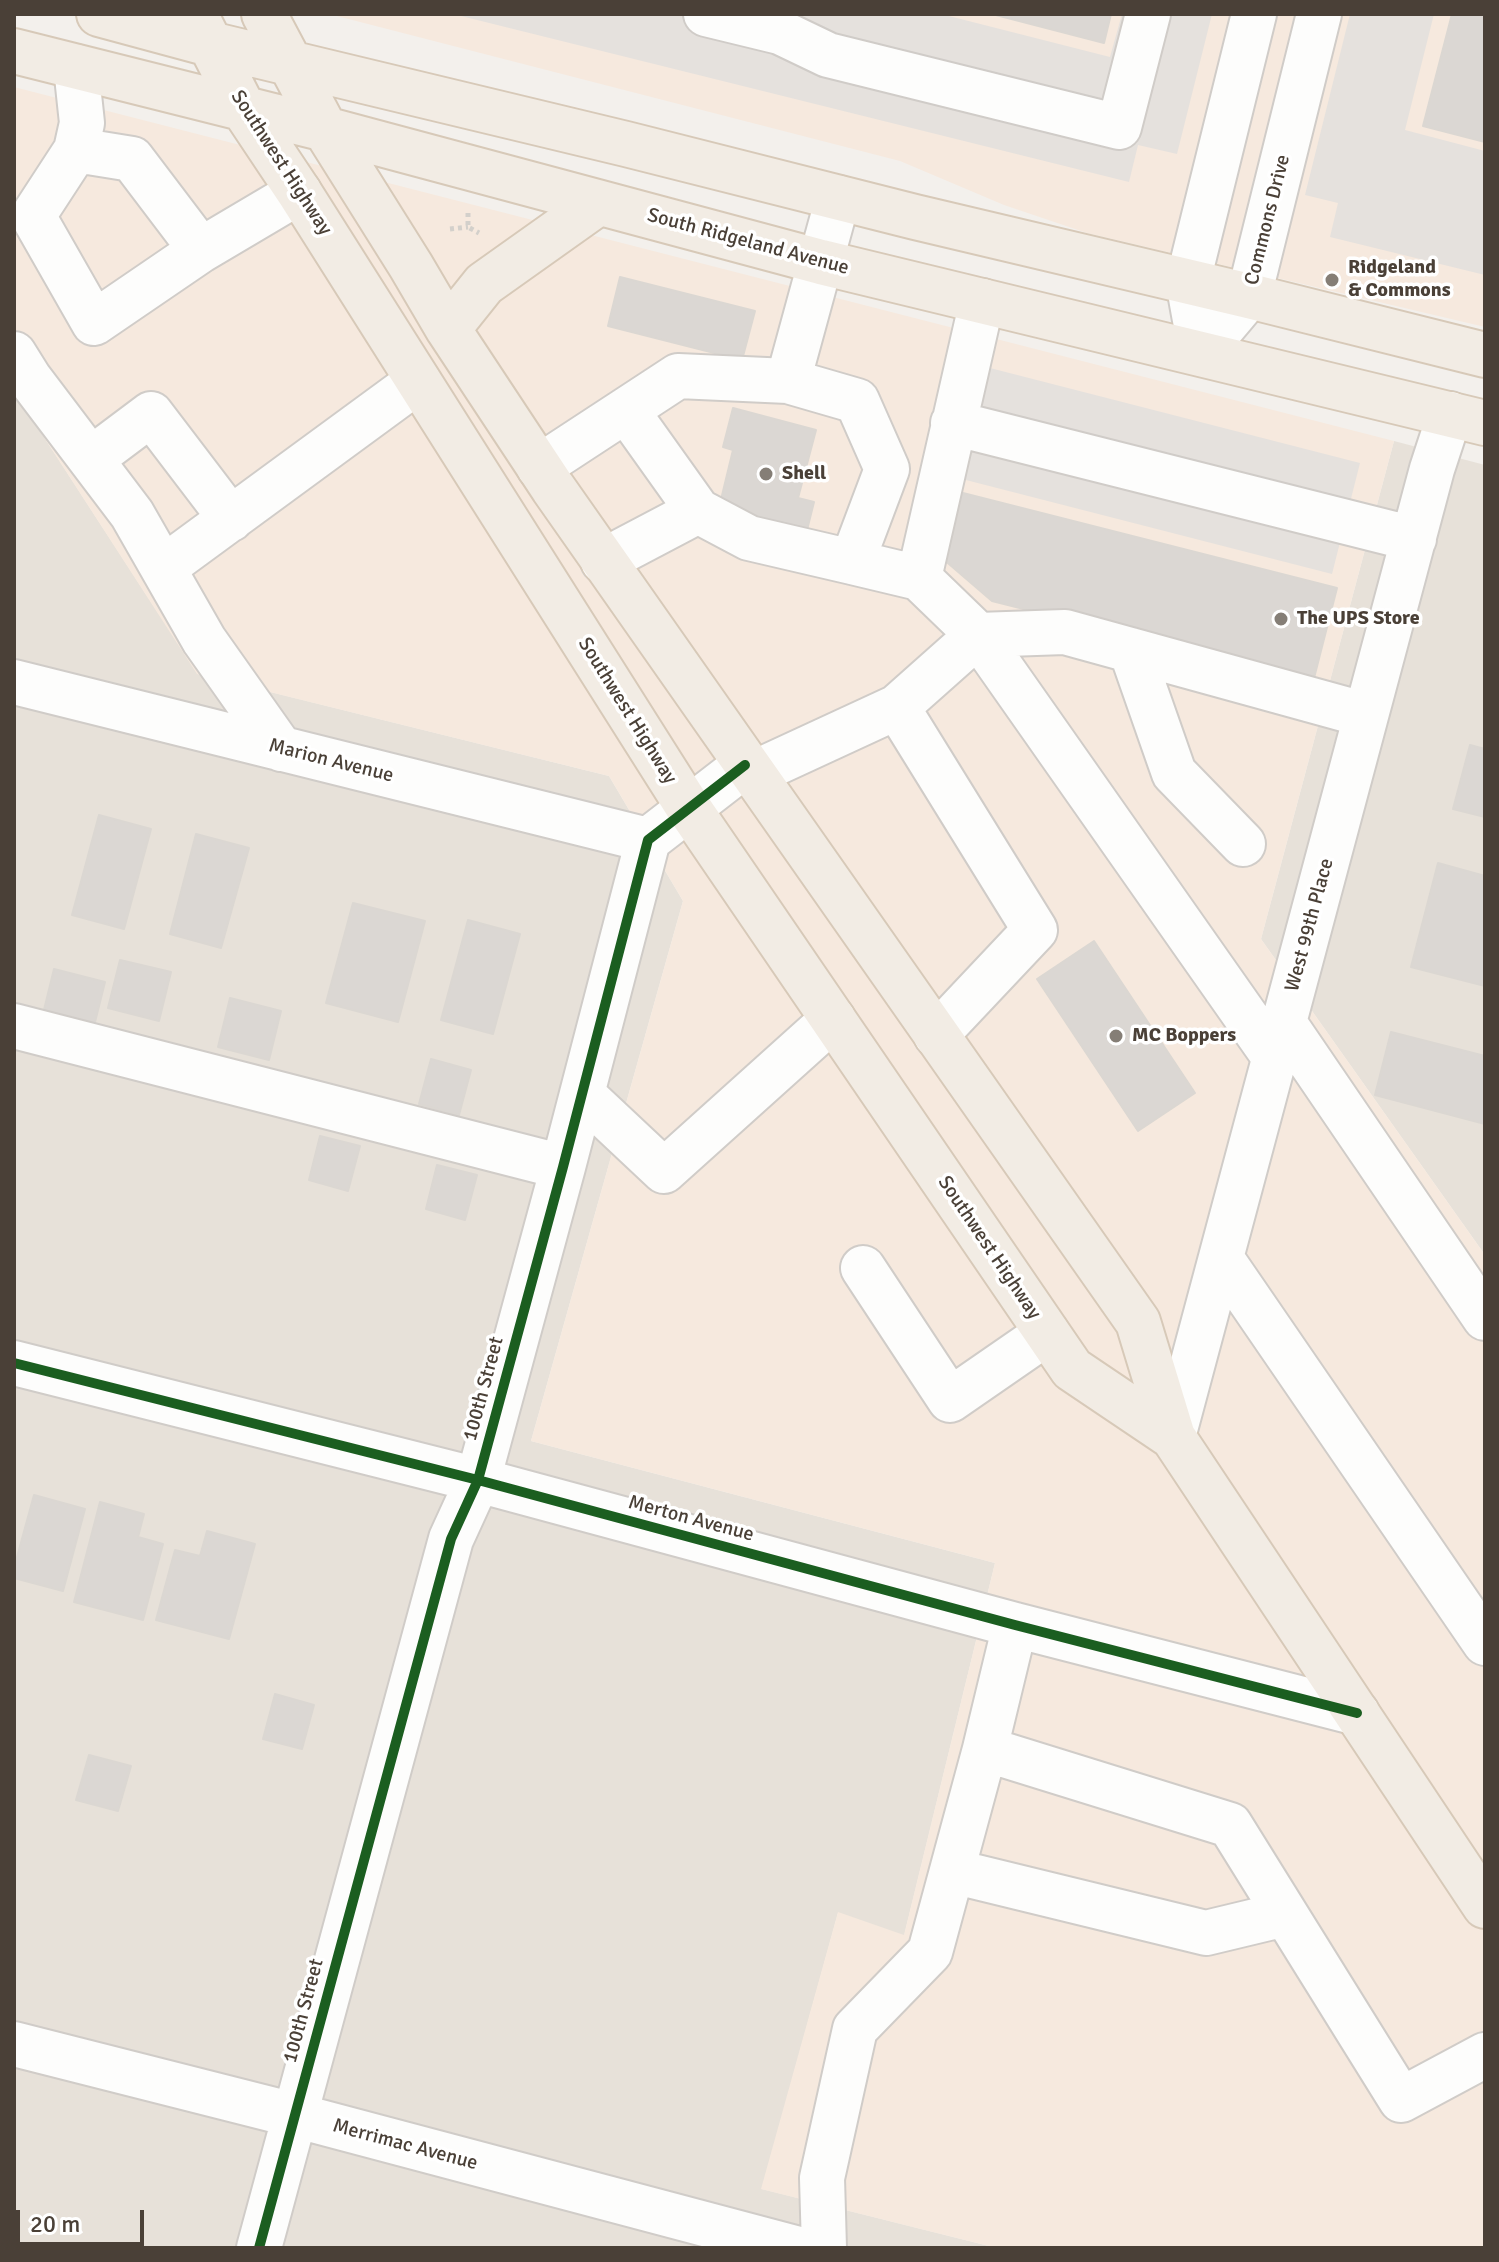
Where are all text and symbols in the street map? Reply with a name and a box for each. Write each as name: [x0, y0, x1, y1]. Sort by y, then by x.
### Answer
street label: Southwest Highway: [225, 86, 337, 240]
street label: Commons Drive: [1240, 152, 1296, 288]
street label: South Ridgeland Avenue: [645, 204, 851, 280]
place label: Ridgeland & Commons: [1348, 256, 1451, 303]
marker: Ridgeland & Commons: [1323, 271, 1341, 289]
place label: Shell: [782, 462, 826, 486]
marker: Shell: [757, 465, 775, 483]
place label: The UPS Store: [1297, 607, 1420, 631]
marker: The UPS Store: [1272, 610, 1290, 628]
street label: Southwest Highway: [572, 633, 682, 789]
street label: Marion Avenue: [266, 734, 396, 788]
street label: West 99th Place: [1281, 856, 1339, 994]
place label: MC Boppers: [1132, 1024, 1236, 1048]
marker: MC Boppers: [1107, 1027, 1125, 1045]
street label: Southwest Highway: [932, 1172, 1046, 1324]
street label: 100th Street: [459, 1334, 509, 1444]
street label: Merton Avenue: [626, 1491, 756, 1547]
street label: 100th Street: [279, 1956, 329, 2066]
street label: Merrimac Avenue: [330, 2114, 480, 2176]
scale bar: [20, 2194, 148, 2244]
text: 20 m: [30, 2209, 80, 2239]

